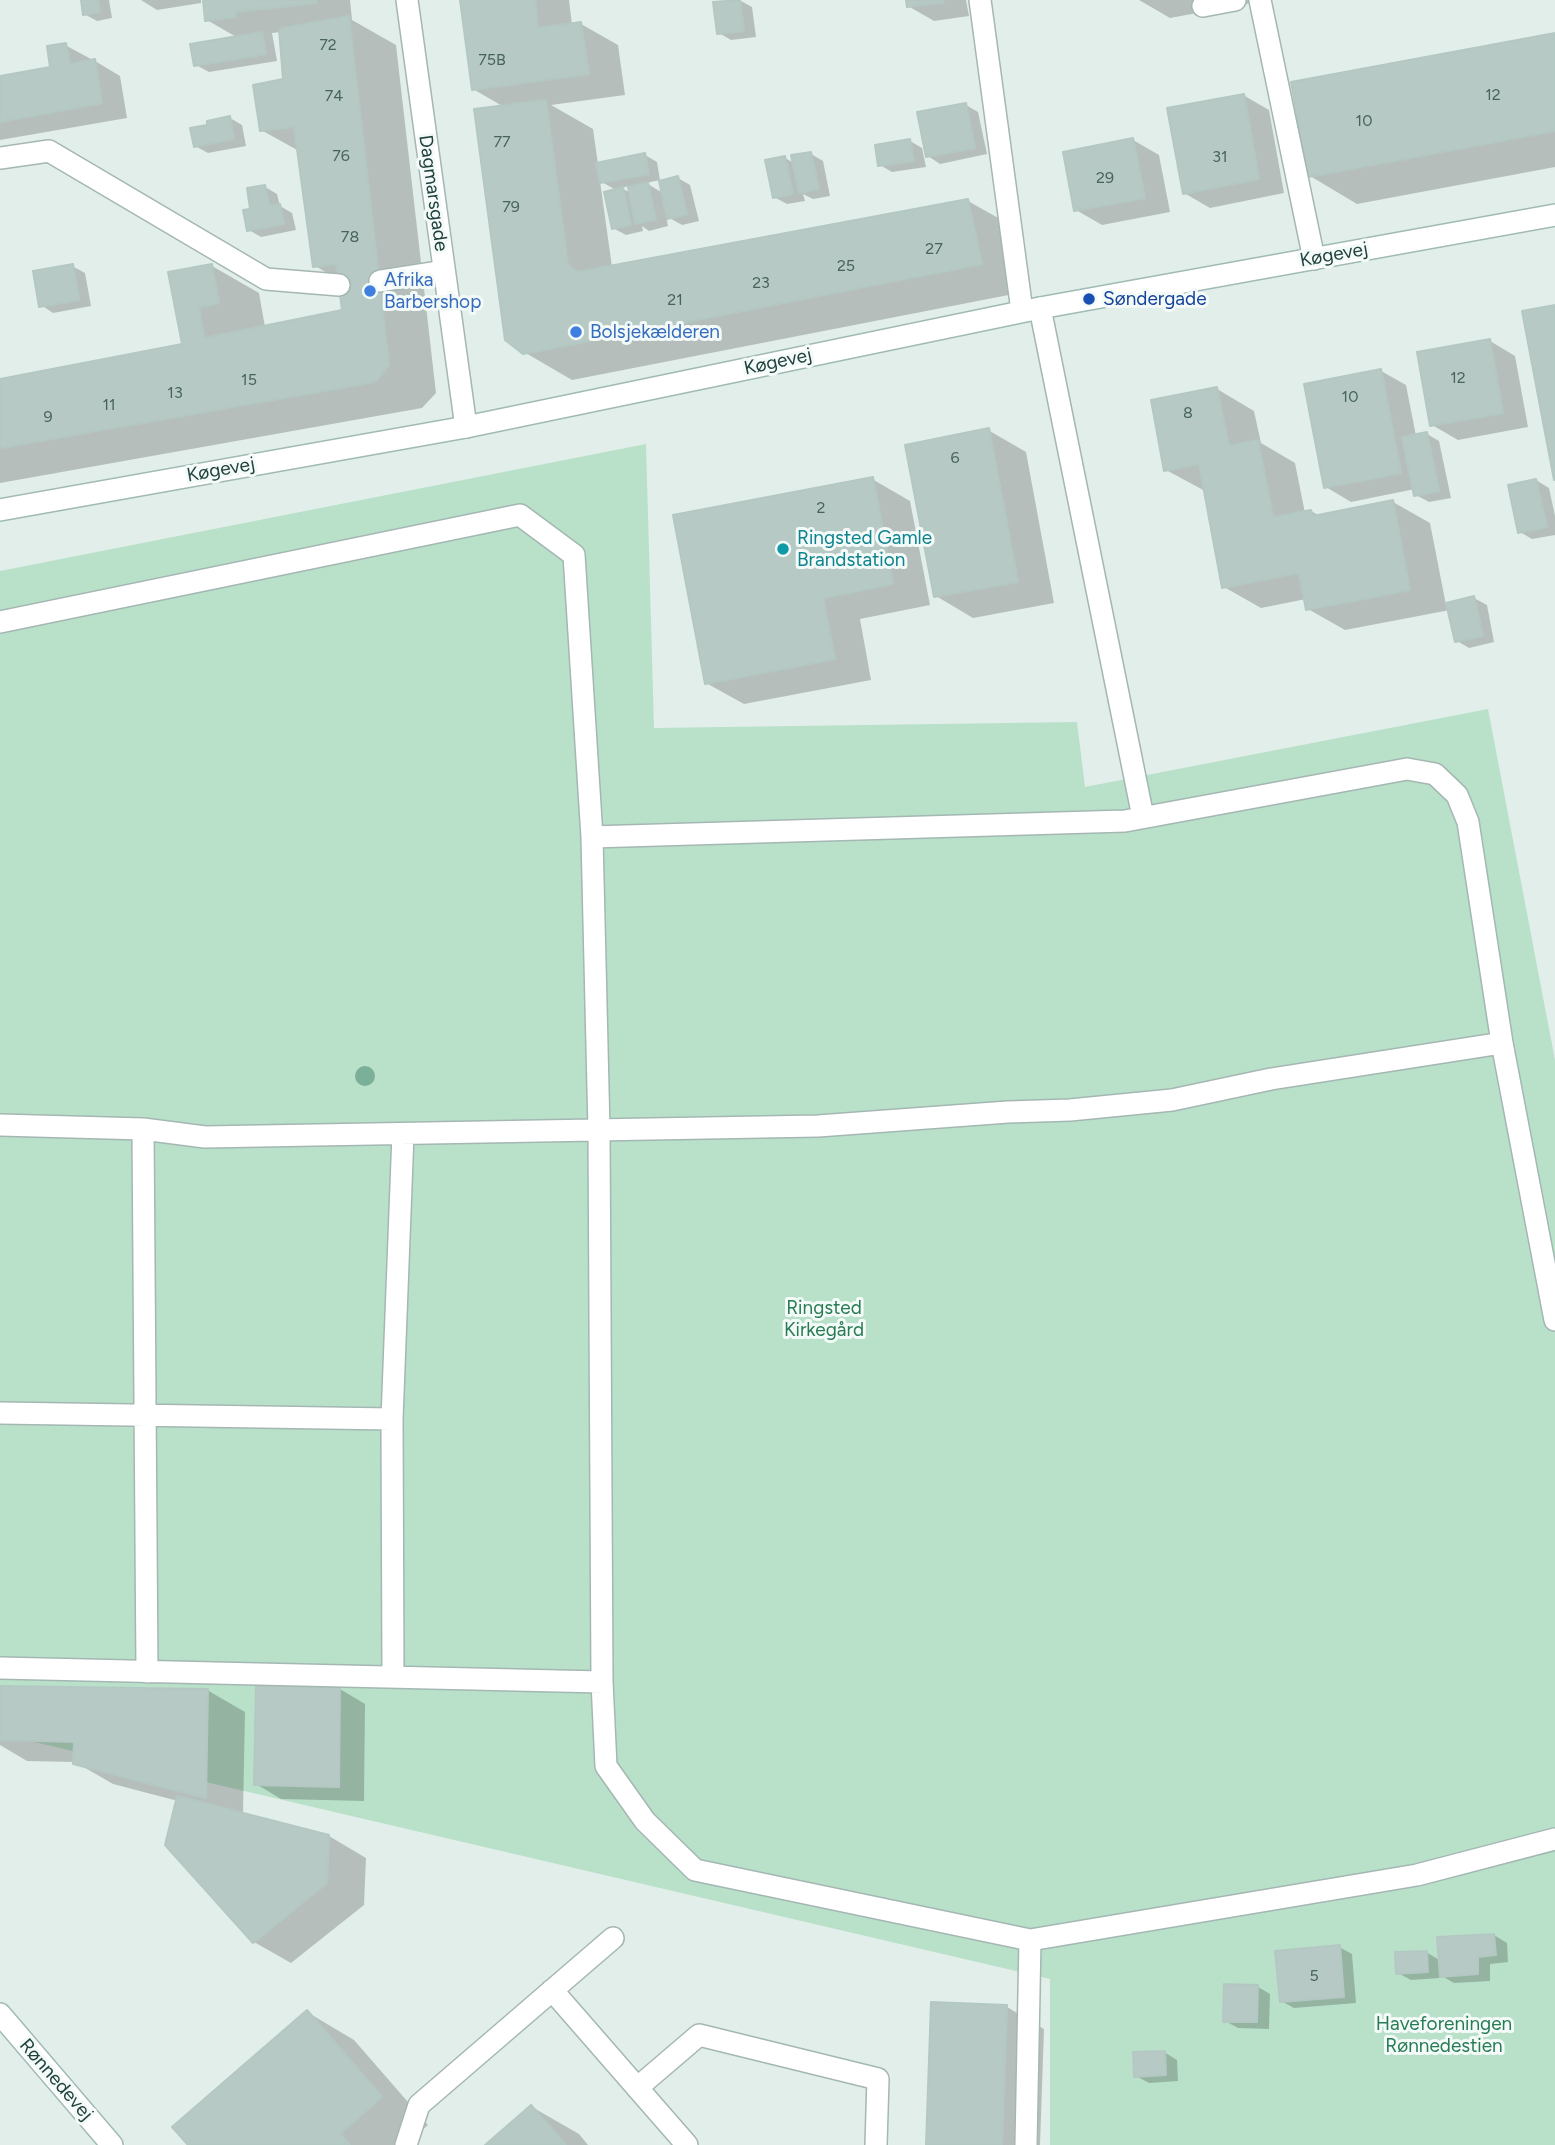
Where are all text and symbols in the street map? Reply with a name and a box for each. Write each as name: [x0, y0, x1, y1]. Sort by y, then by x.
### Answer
house number: 72: [319, 35, 337, 55]
house number: 75B: [478, 50, 506, 70]
house number: 12: [1485, 85, 1501, 105]
house number: 74: [325, 86, 343, 106]
house number: 10: [1356, 111, 1372, 131]
house number: 77: [493, 132, 511, 152]
street label: Dagmarsgade: [414, 133, 452, 253]
house number: 76: [332, 146, 350, 166]
house number: 31: [1212, 147, 1228, 167]
house number: 29: [1096, 168, 1114, 188]
house number: 79: [502, 197, 520, 217]
house number: 78: [341, 227, 359, 247]
street label: Køgevej: [1298, 238, 1370, 272]
house number: 27: [925, 239, 943, 259]
house number: 25: [837, 256, 855, 276]
place label: Afrika Barbershop: [384, 269, 481, 313]
house number: 23: [752, 273, 770, 293]
marker: Afrika Barbershop: [362, 283, 378, 299]
place label: Søndergade: [1103, 288, 1207, 310]
house number: 21: [667, 290, 683, 310]
marker: Søndergade: [1081, 291, 1097, 307]
place label: Bolsjekælderen: [590, 321, 720, 343]
marker: Bolsjekælderen: [568, 324, 584, 340]
street label: Køgevej: [742, 344, 814, 380]
house number: 12: [1450, 368, 1466, 388]
house number: 15: [241, 370, 257, 390]
house number: 13: [167, 383, 183, 403]
house number: 10: [1342, 387, 1358, 407]
house number: 11: [102, 395, 116, 415]
house number: 8: [1183, 403, 1193, 423]
house number: 9: [43, 407, 53, 427]
house number: 6: [950, 448, 960, 468]
street label: Køgevej: [185, 453, 257, 487]
house number: 2: [817, 498, 825, 518]
place label: Ringsted Gamle Brandstation: [797, 527, 932, 571]
marker: Ringsted Gamle Brandstation: [775, 541, 791, 557]
park label: Ringsted Kirkegård: [784, 1297, 864, 1341]
house number: 5: [1309, 1966, 1319, 1986]
park label: Haveforeningen Rønnedestien: [1376, 2013, 1512, 2057]
street label: Rønnedevej: [14, 2034, 98, 2126]

